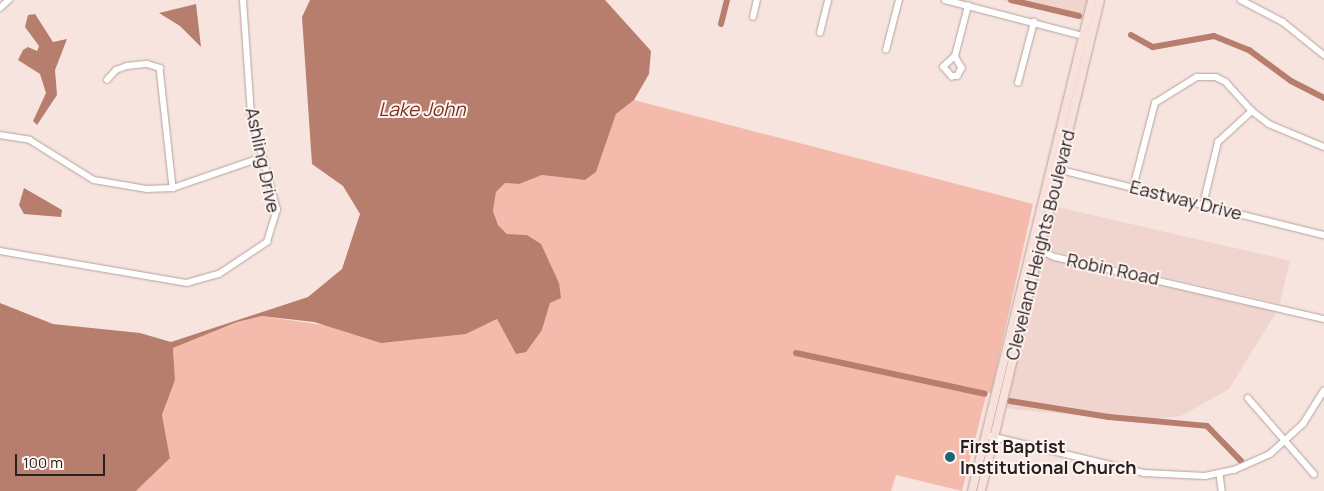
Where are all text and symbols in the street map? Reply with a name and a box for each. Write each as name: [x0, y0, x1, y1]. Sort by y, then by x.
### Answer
water label: Lake John: [378, 99, 466, 121]
street label: Ashling Drive: [241, 105, 285, 215]
street label: Cleveland Heights Boulevard: [1001, 128, 1079, 362]
street label: Eastway Drive: [1128, 176, 1244, 224]
street label: Robin Road: [1065, 249, 1161, 289]
place label: First Baptist Institutional Church: [960, 436, 1137, 478]
scale bar: [18, 444, 108, 476]
marker: First Baptist Institutional Church: [944, 451, 956, 463]
text: 100 m: [23, 452, 63, 473]

